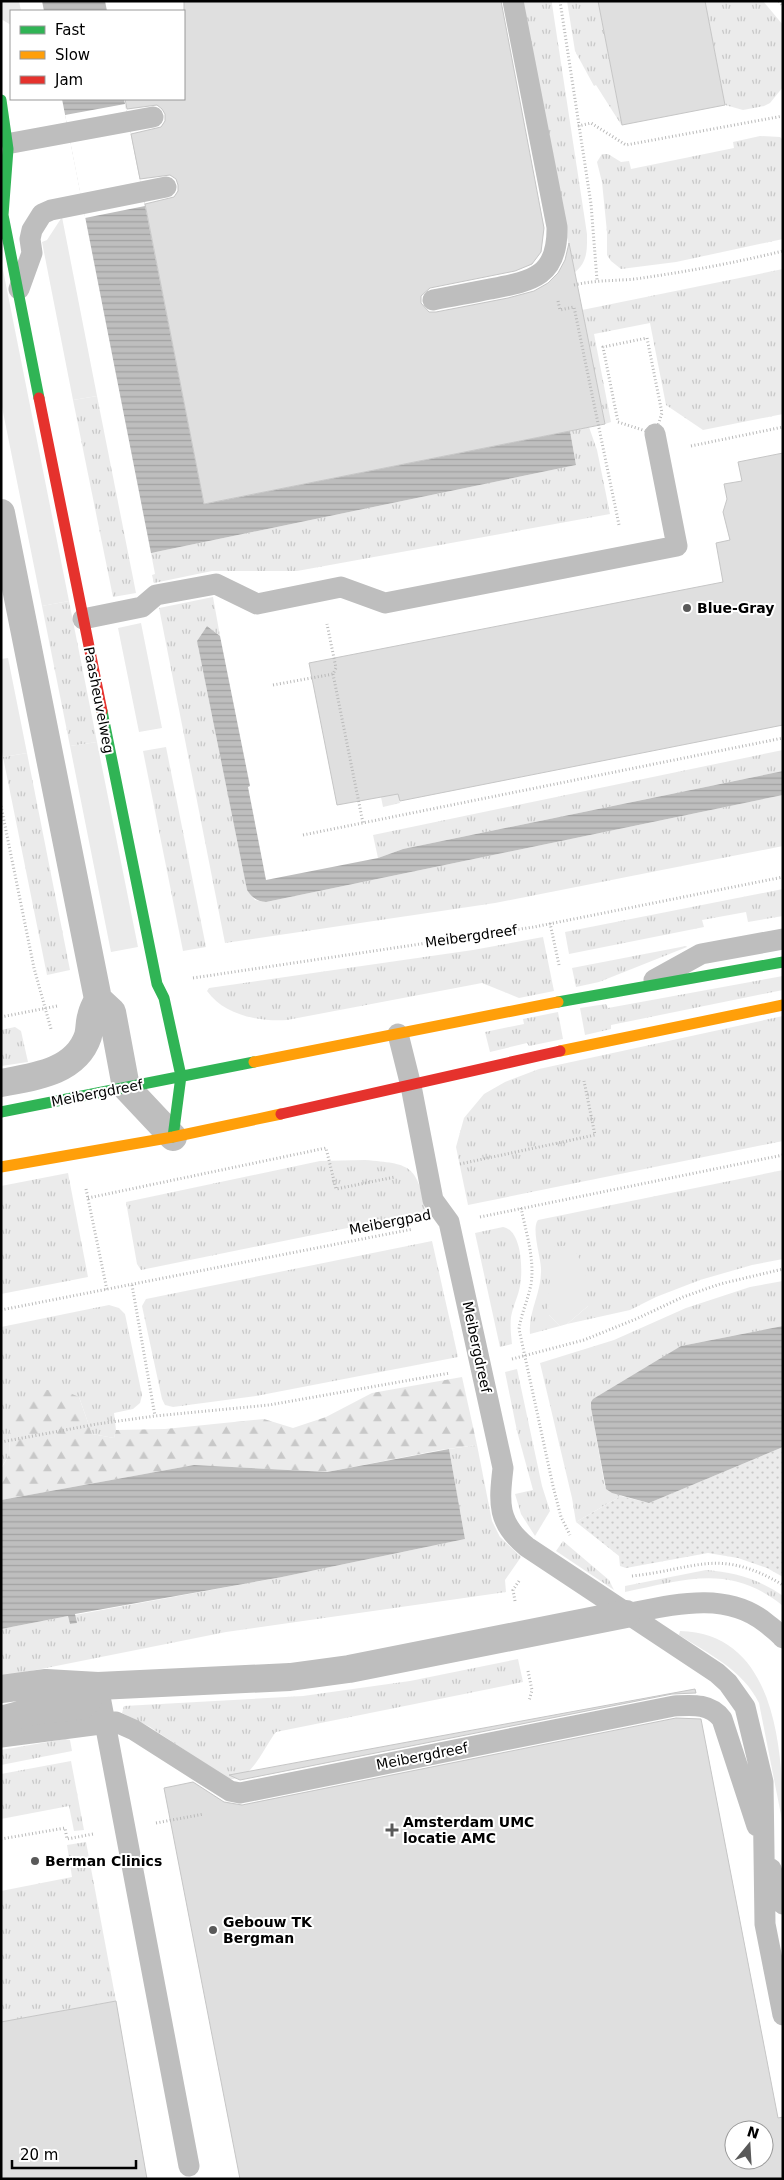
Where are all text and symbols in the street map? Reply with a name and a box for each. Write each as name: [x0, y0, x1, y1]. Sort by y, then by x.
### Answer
legend: [10, 10, 185, 100]
text: Fast: [55, 21, 85, 39]
text: Slow: [55, 46, 90, 64]
text: Jam: [54, 71, 83, 89]
place label: Blue-Gray: [697, 600, 774, 616]
marker: Blue-Gray: [681, 602, 693, 614]
street label: Paasheuvelweg: [81, 645, 117, 755]
street label: Meibergdreef: [424, 921, 519, 950]
street label: Meibergdreef: [50, 1076, 145, 1110]
street label: Meibergpad: [348, 1206, 432, 1238]
street label: Meibergdreef: [460, 1300, 495, 1395]
street label: Meibergdreef: [375, 1739, 470, 1773]
place label: Amsterdam UMC locatie AMC: [403, 1814, 534, 1846]
marker: Amsterdam UMC locatie AMC: [385, 1823, 399, 1837]
place label: Berman Clinics: [45, 1853, 162, 1869]
marker: Berman Clinics: [29, 1855, 41, 1867]
place label: Gebouw TK Bergman: [223, 1914, 313, 1946]
marker: Gebouw TK Bergman: [207, 1924, 219, 1936]
north arrow: [724, 2120, 774, 2170]
text: N: [745, 2123, 761, 2142]
scale bar: [12, 2138, 136, 2170]
text: 20 m: [20, 2146, 58, 2164]

